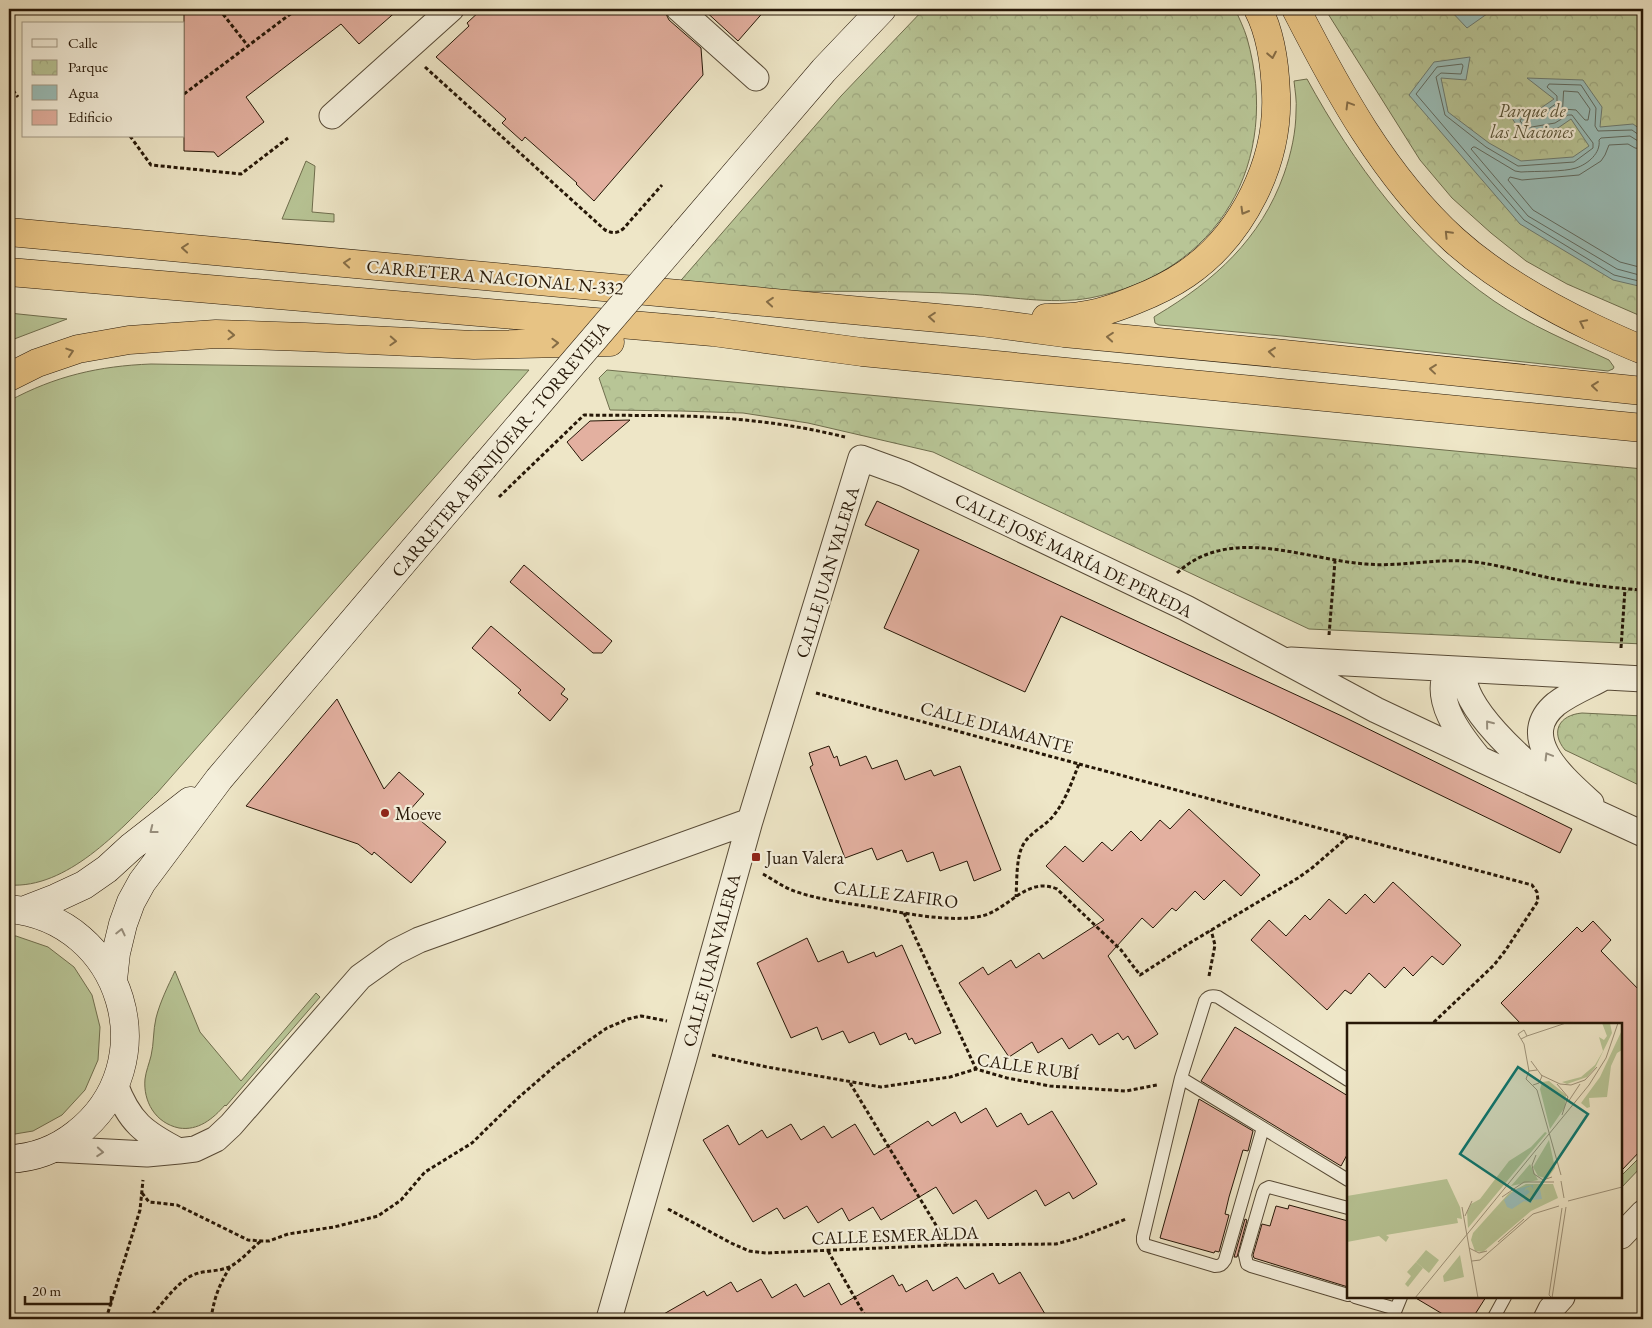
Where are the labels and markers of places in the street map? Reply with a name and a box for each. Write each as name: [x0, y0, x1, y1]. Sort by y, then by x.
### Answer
place label: Moeve: [395, 802, 441, 825]
marker: Moeve: [379, 807, 391, 819]
place label: Juan Valera: [764, 846, 845, 869]
marker: Juan Valera: [750, 851, 762, 863]

